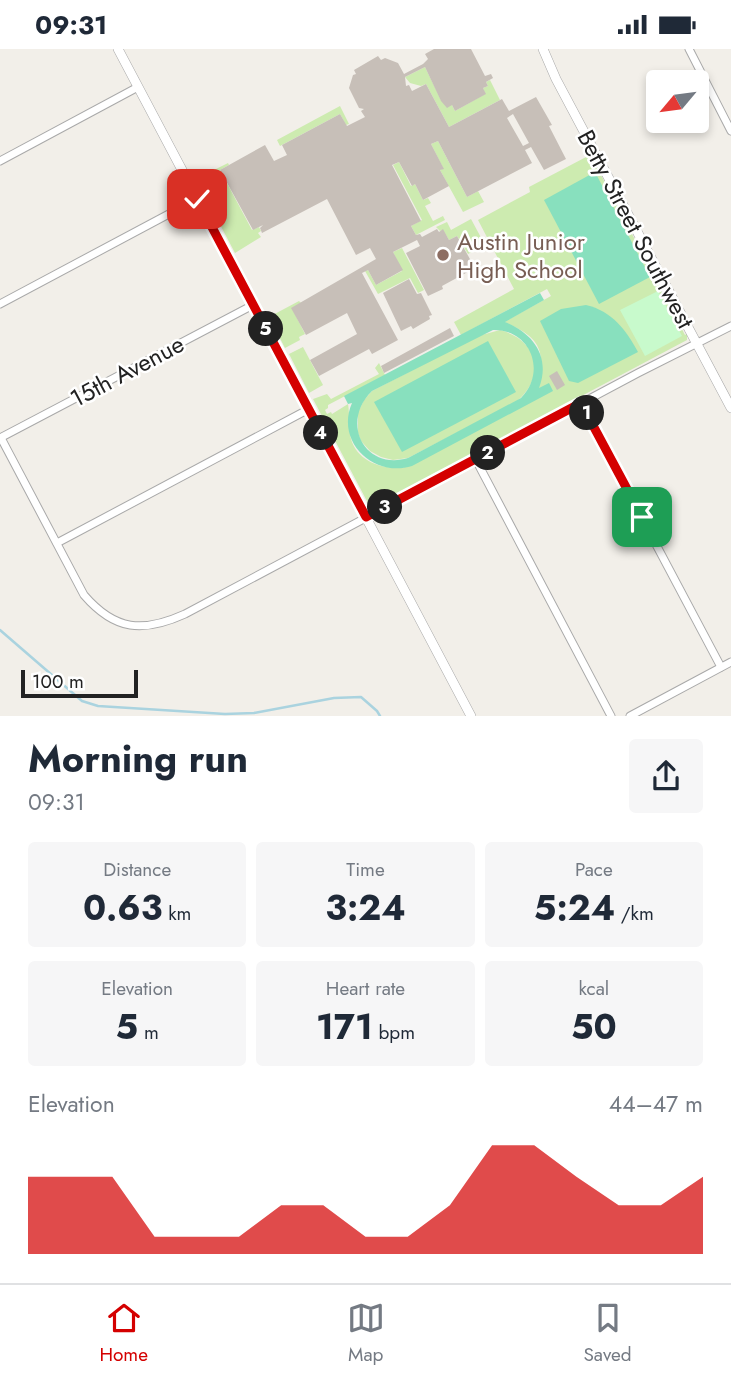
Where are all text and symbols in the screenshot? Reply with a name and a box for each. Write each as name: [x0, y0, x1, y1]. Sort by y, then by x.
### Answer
text: 09:31: [35, 6, 107, 44]
north arrow: [646, 70, 709, 133]
map controls: [646, 70, 709, 133]
street label: Betty Street Southwest: [569, 124, 703, 335]
pin: [167, 169, 227, 229]
icon: check: [178, 180, 216, 218]
place label: Austin Junior High School: [457, 224, 586, 287]
marker: Austin Junior High School: [435, 247, 451, 263]
pin: 5: [248, 311, 284, 347]
text: 5: [259, 315, 272, 342]
street label: 15th Avenue: [64, 326, 190, 416]
pin: 1: [570, 395, 604, 431]
text: 1: [582, 399, 591, 426]
pin: 4: [304, 415, 338, 451]
text: 4: [314, 419, 327, 446]
pin: 2: [470, 435, 505, 471]
text: 2: [481, 439, 494, 466]
pin: [612, 487, 672, 547]
pin: 3: [368, 489, 402, 525]
text: 3: [379, 493, 390, 520]
icon: arrive: [623, 498, 661, 536]
scale bar: [21, 667, 138, 699]
text: 100 m: [32, 668, 84, 695]
text: Morning run: [28, 731, 248, 786]
button: share: [629, 739, 703, 813]
text: 09:31: [28, 785, 85, 819]
text: Distance: [103, 856, 171, 883]
text: Time: [346, 856, 385, 883]
text: Pace: [575, 856, 613, 883]
text: 0.63: [83, 883, 163, 933]
text: 3:24: [325, 883, 406, 933]
text: 5:24: [534, 883, 615, 933]
text: km: [163, 900, 191, 927]
text: /km: [615, 900, 654, 927]
text: Elevation: [101, 975, 173, 1002]
text: Heart rate: [326, 975, 405, 1002]
text: kcal: [578, 975, 609, 1002]
text: 5: [116, 1002, 138, 1052]
text: 171: [316, 1002, 373, 1052]
text: 50: [571, 1002, 617, 1052]
text: m: [138, 1019, 159, 1046]
text: bpm: [373, 1019, 415, 1046]
text: Elevation: [28, 1087, 115, 1121]
text: 44–47 m: [609, 1087, 703, 1121]
tab: Home: [99, 1299, 148, 1368]
tab: Map: [347, 1299, 385, 1368]
tab: Saved: [583, 1299, 632, 1368]

